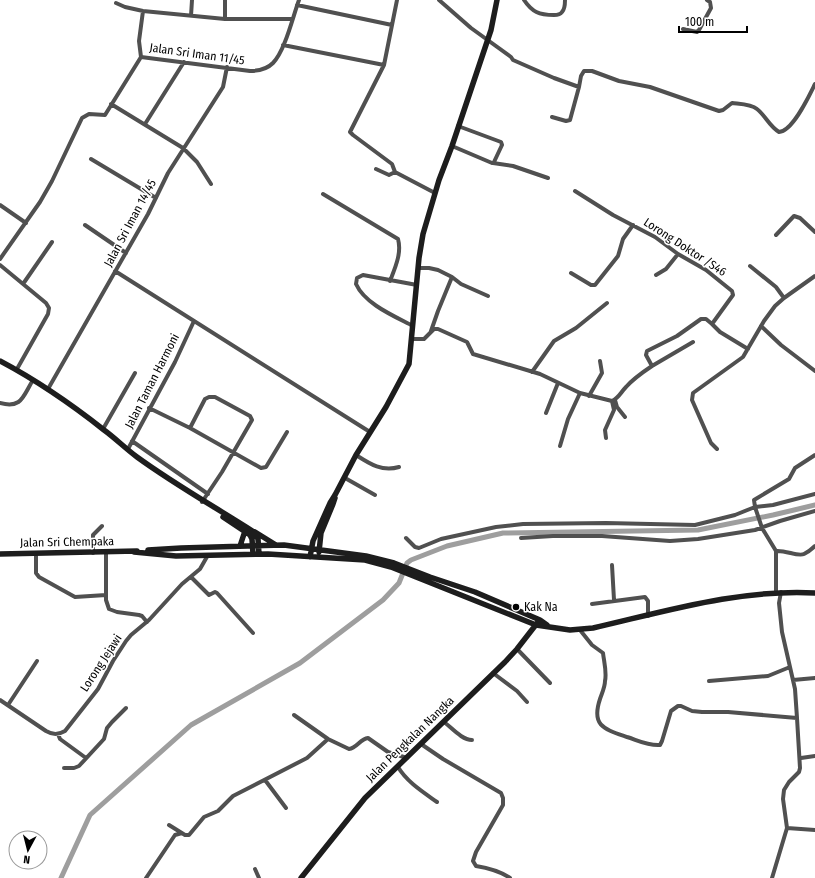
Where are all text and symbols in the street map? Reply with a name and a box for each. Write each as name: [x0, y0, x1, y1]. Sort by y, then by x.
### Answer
scale bar: [679, 8, 747, 34]
text: 100 m: [685, 15, 714, 29]
street label: Jalan Sri Iman 11/45: [149, 40, 246, 68]
street label: Jalan Sri Iman 14/45: [101, 176, 159, 269]
street label: Lorong Doktor /S46: [641, 215, 729, 279]
street label: Jalan Taman Harmoni: [122, 331, 182, 431]
street label: Jalan Sri Chempaka: [20, 534, 114, 550]
place label: Kak Na: [524, 600, 558, 614]
marker: Kak Na: [511, 602, 521, 612]
street label: Lorong Jejawi: [77, 632, 125, 694]
street label: Jalan Pengkalan Nangka: [363, 693, 457, 785]
north arrow: [8, 830, 48, 870]
text: N: [23, 853, 31, 866]

